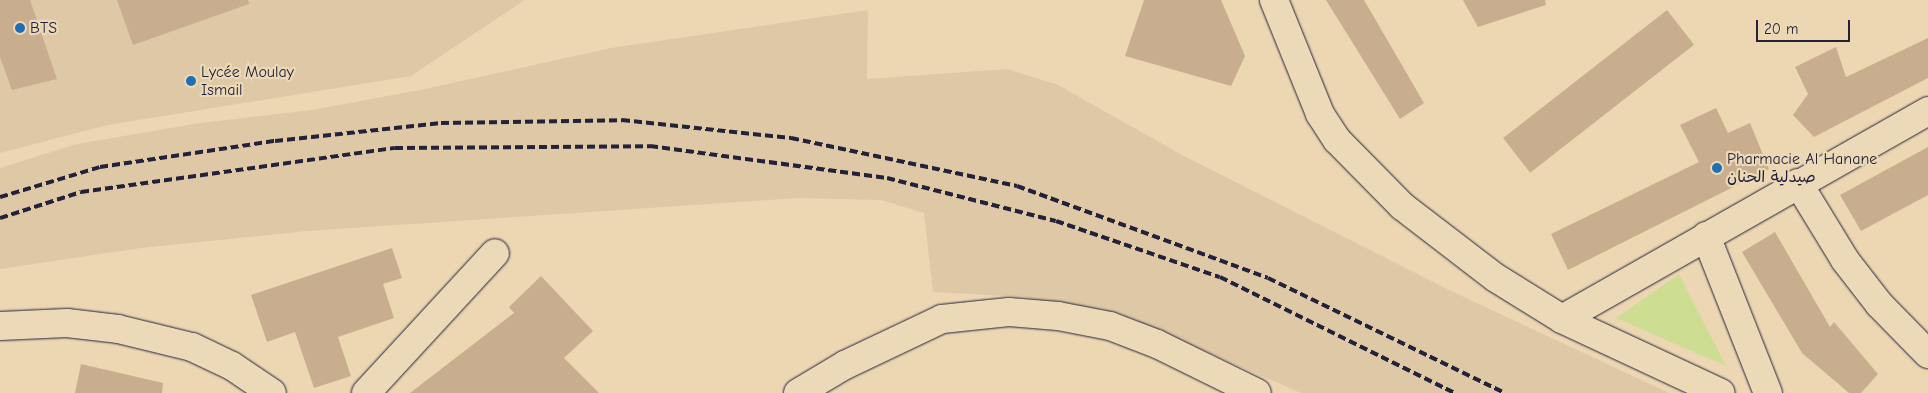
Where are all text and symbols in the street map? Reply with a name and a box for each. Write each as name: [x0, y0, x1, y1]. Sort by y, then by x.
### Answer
scale bar: [1758, 10, 1852, 42]
place label: BTS: [30, 18, 57, 38]
text: 20 m: [1764, 20, 1798, 38]
marker: BTS: [14, 22, 26, 34]
place label: Lycée Moulay Ismail: [201, 62, 294, 100]
marker: Lycée Moulay Ismail: [185, 75, 197, 87]
place label: Pharmacie Al Hanane صيدلية الحنان: [1727, 149, 1877, 187]
marker: Pharmacie Al Hanane صيدلية الحنان: [1711, 162, 1723, 174]

